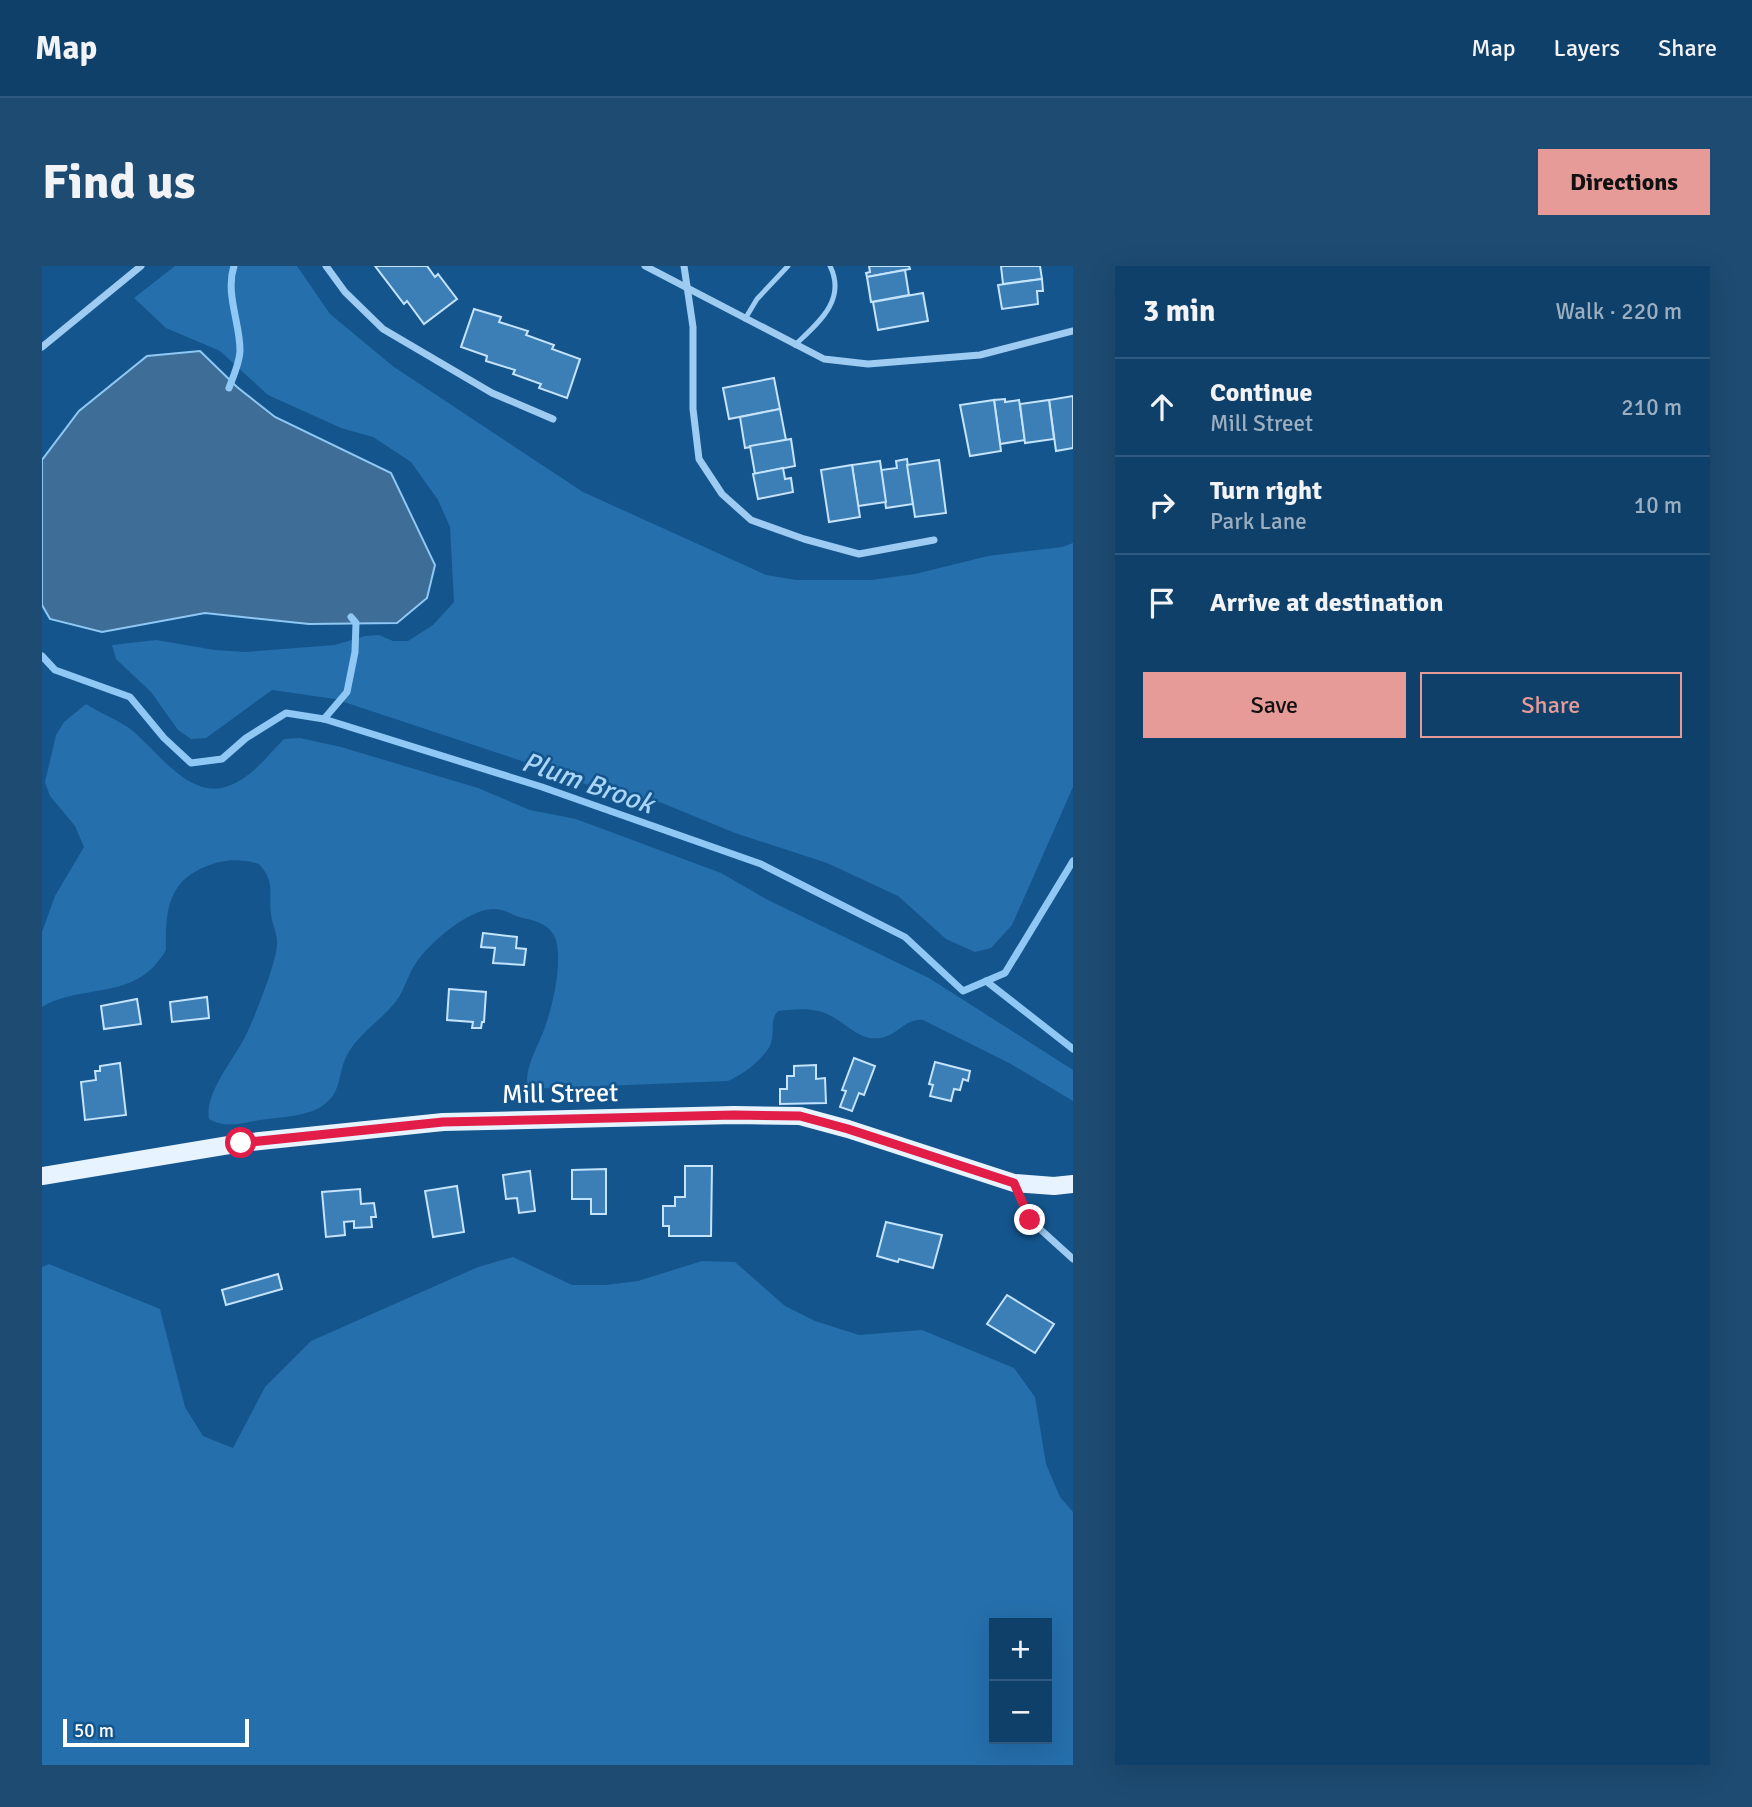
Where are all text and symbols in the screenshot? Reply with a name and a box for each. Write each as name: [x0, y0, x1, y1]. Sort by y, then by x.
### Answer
text: Map: [35, 28, 97, 69]
text: Map: [1471, 33, 1516, 63]
text: Layers: [1554, 33, 1620, 63]
text: Share: [1658, 33, 1717, 63]
button: Directions: [1538, 149, 1710, 215]
text: Find us: [42, 152, 195, 212]
text: 3 min: [1143, 293, 1215, 330]
text: Walk · 220 m: [1556, 297, 1682, 326]
text: Continue: [1210, 377, 1312, 409]
icon: ahead: [1143, 388, 1181, 426]
text: 210 m: [1621, 393, 1682, 422]
text: Mill Street: [1210, 409, 1313, 438]
text: Turn right: [1210, 475, 1322, 507]
icon: right: [1143, 486, 1181, 524]
text: 10 m: [1634, 491, 1682, 520]
text: Park Lane: [1210, 507, 1307, 536]
icon: arrive: [1143, 584, 1181, 622]
text: Arrive at destination: [1210, 587, 1443, 619]
button: Save: [1143, 672, 1406, 738]
button: Share: [1420, 672, 1682, 738]
water label: Plum Brook: [517, 745, 661, 822]
street label: Mill Street: [501, 1077, 619, 1111]
route start: [225, 1127, 256, 1158]
route end: [1014, 1204, 1045, 1235]
map controls: [989, 1618, 1052, 1744]
button: +: [989, 1618, 1052, 1681]
button: −: [989, 1681, 1052, 1744]
scale bar: [63, 1716, 248, 1748]
text: 50 m: [74, 1719, 114, 1743]

